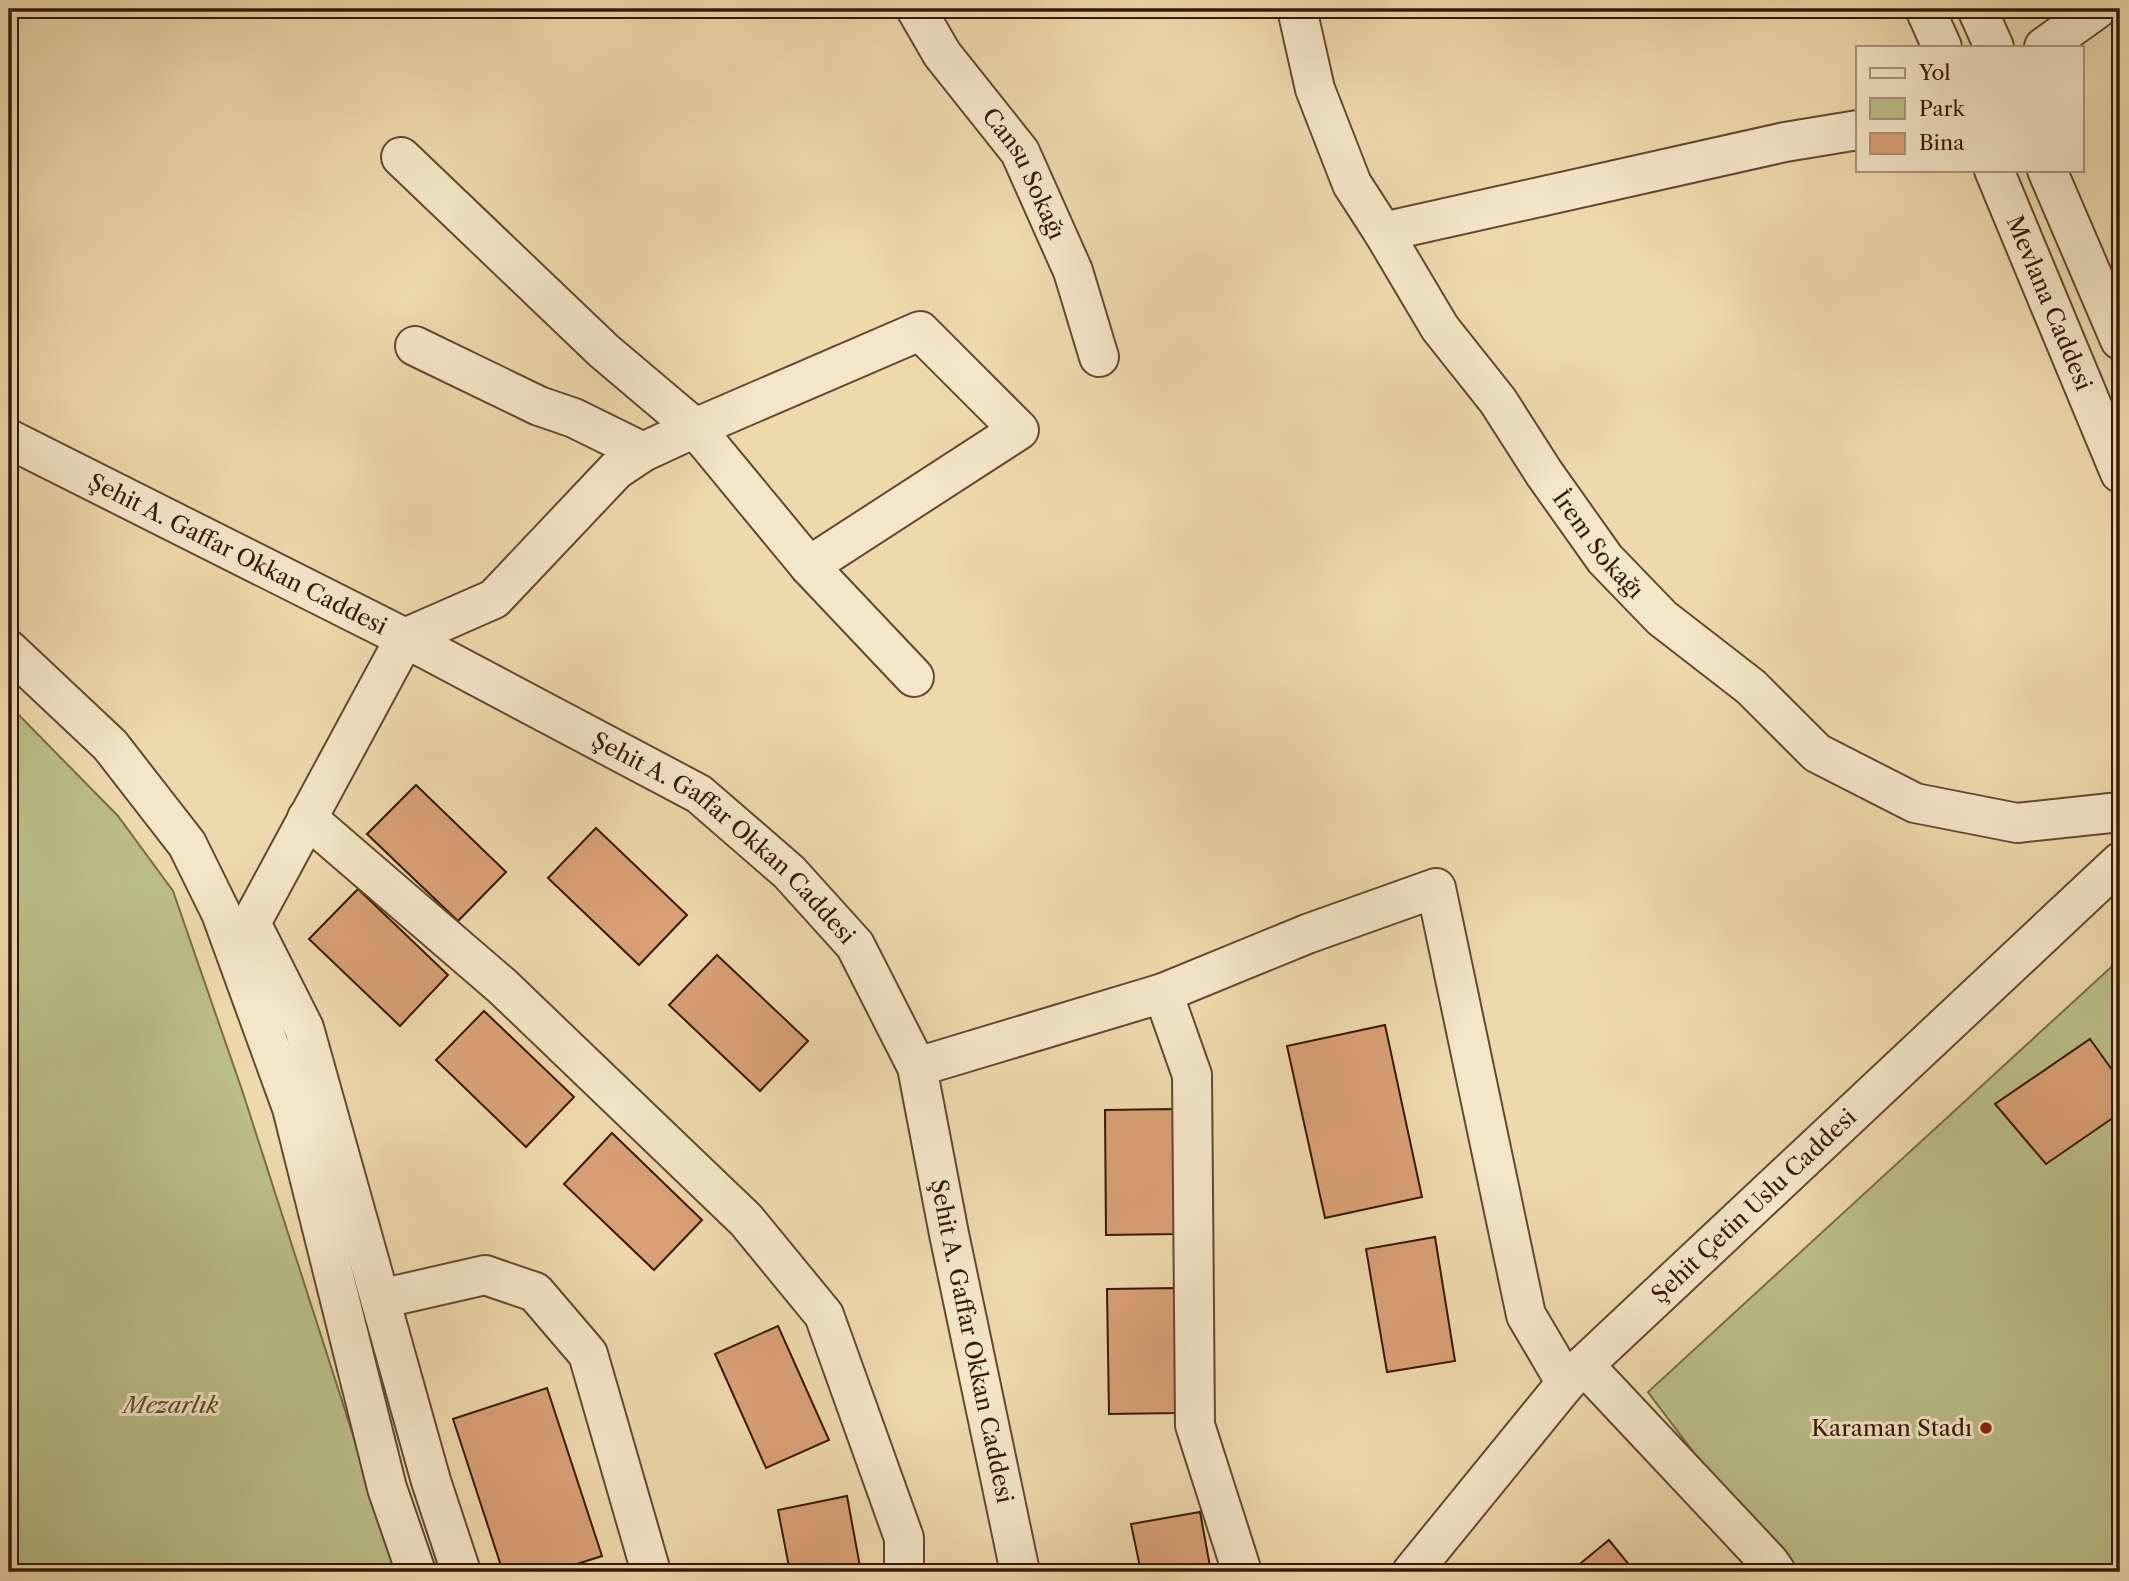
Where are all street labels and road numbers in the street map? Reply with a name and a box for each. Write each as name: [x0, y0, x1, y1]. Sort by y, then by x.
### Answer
street label: Cansu Sokağı: [976, 102, 1071, 244]
street label: Mevlana Caddesi: [2001, 211, 2098, 395]
street label: Şehit A. Gaffar Okkan Caddesi: [84, 467, 392, 641]
street label: İrem Sokağı: [1547, 485, 1649, 604]
street label: Şehit A. Gaffar Okkan Caddesi: [587, 726, 861, 950]
street label: Şehit Çetin Uslu Caddesi: [1645, 1103, 1862, 1309]
street label: Şehit A. Gaffar Okkan Caddesi: [925, 1177, 1019, 1506]

